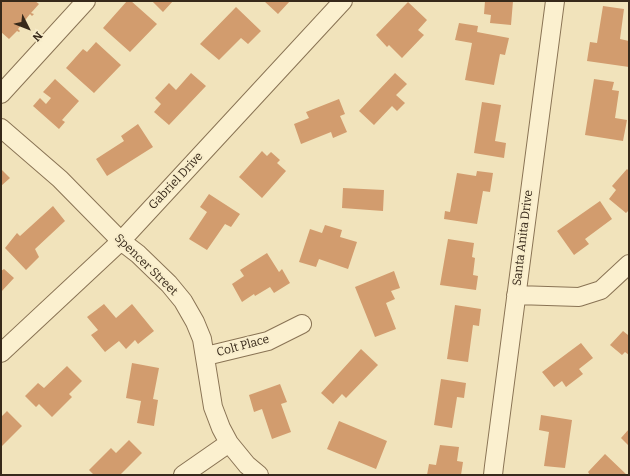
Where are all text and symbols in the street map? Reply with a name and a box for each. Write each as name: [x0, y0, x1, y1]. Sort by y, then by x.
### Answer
north arrow: [8, 8, 48, 48]
text: N: [30, 29, 45, 44]
street label: Gabriel Drive: [146, 149, 206, 213]
street label: Santa Anita Drive: [510, 189, 536, 287]
street label: Spencer Street: [111, 231, 181, 299]
street label: Colt Place: [215, 332, 271, 360]

